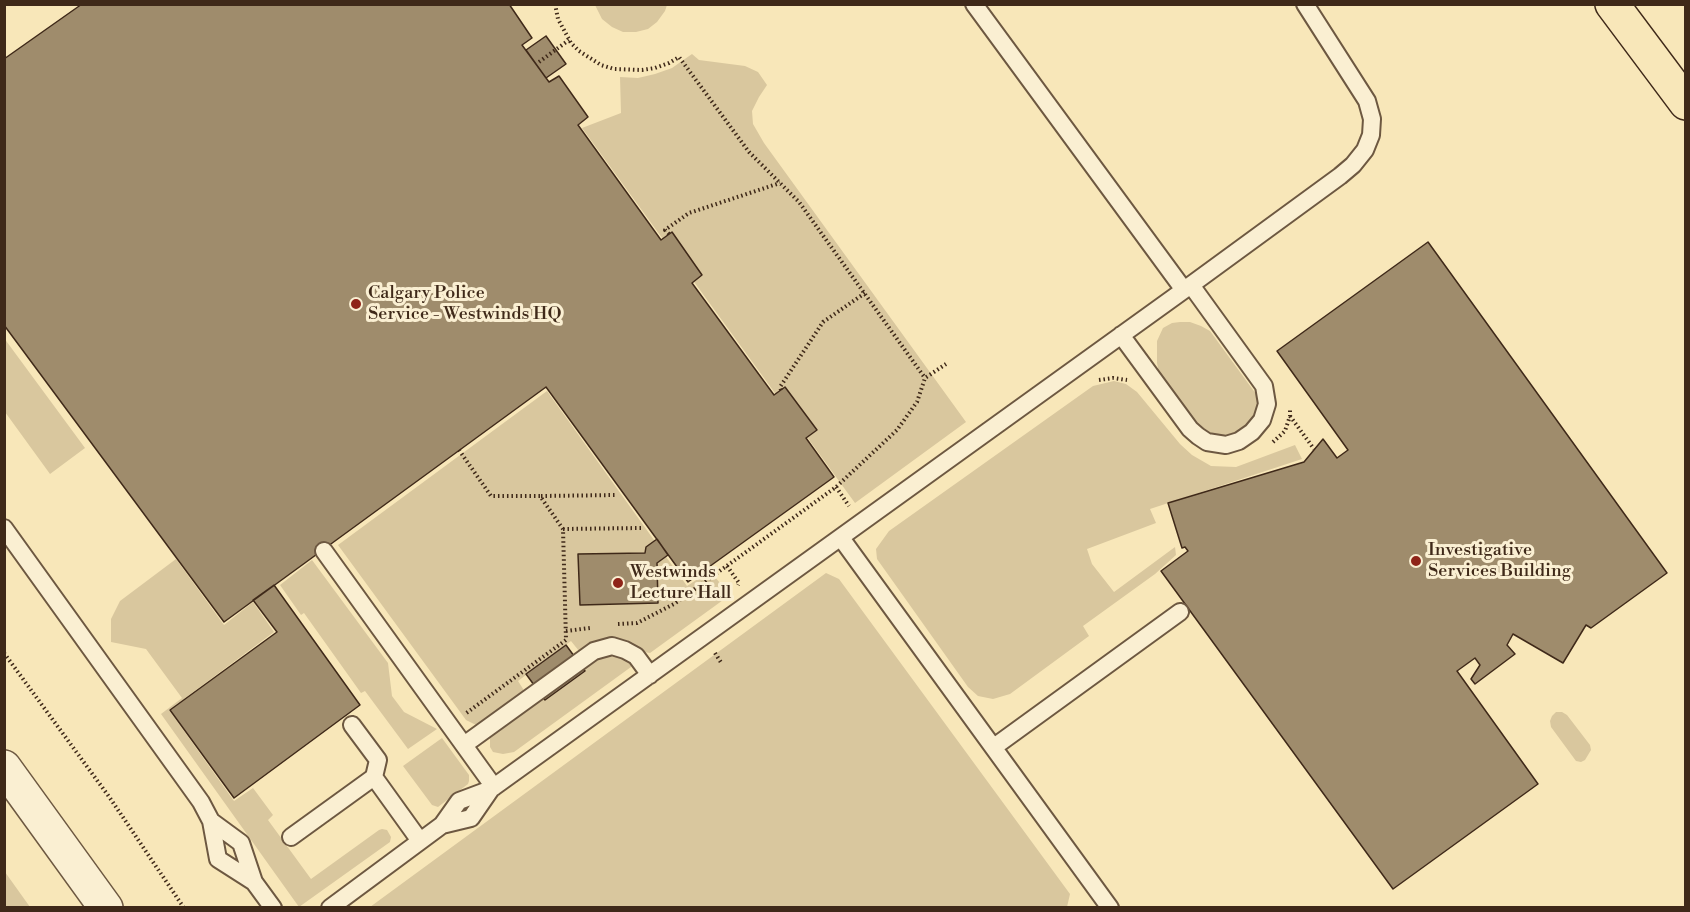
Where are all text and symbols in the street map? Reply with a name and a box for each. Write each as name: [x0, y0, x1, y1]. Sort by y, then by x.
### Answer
place label: Calgary Police Service - Westwinds HQ: [368, 283, 562, 326]
marker: Calgary Police Service - Westwinds HQ: [349, 297, 363, 311]
place label: Investigative Services Building: [1428, 540, 1571, 582]
marker: Investigative Services Building: [1409, 554, 1423, 568]
place label: Westwinds Lecture Hall: [630, 562, 731, 604]
marker: Westwinds Lecture Hall: [611, 576, 625, 590]

